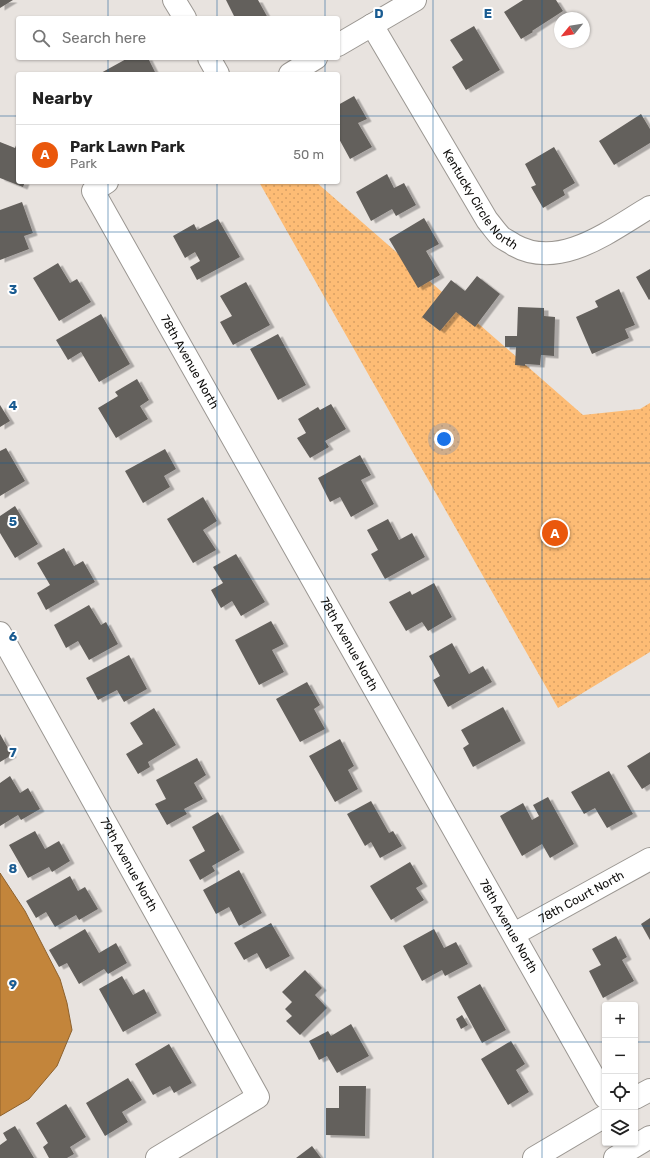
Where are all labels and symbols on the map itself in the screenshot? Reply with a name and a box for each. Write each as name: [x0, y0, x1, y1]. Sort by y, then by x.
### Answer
text: D: [374, 6, 384, 21]
text: E: [484, 6, 492, 21]
north arrow: [554, 12, 590, 48]
street label: Kentucky Circle North: [440, 147, 520, 252]
text: 3: [9, 282, 18, 297]
street label: 78th Avenue North: [158, 313, 222, 411]
text: 4: [9, 398, 18, 413]
your location: [434, 429, 454, 449]
text: 5: [9, 514, 17, 529]
pin: A: [542, 518, 568, 548]
street label: 78th Avenue North: [317, 595, 381, 693]
text: 6: [9, 629, 18, 644]
text: 7: [9, 745, 17, 760]
street label: 79th Avenue North: [97, 815, 160, 914]
text: 8: [9, 861, 18, 876]
street label: 78th Court North: [536, 868, 626, 926]
street label: 78th Avenue North: [476, 877, 540, 975]
text: 9: [9, 977, 17, 992]

